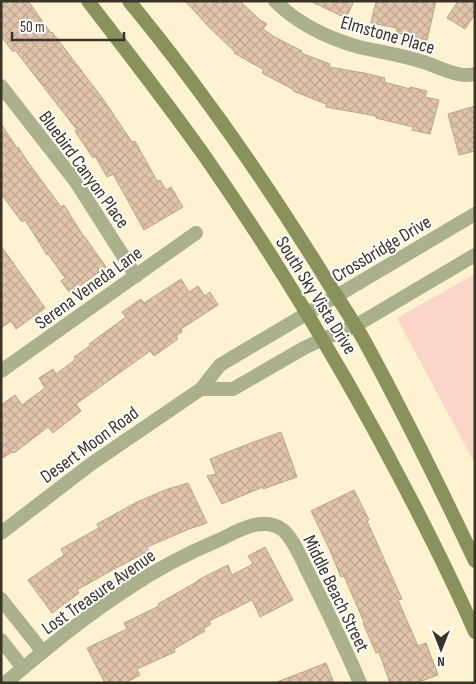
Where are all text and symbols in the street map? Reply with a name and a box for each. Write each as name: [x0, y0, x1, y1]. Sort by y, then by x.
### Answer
scale bar: [12, 10, 125, 42]
street label: Elmstone Place: [338, 11, 437, 60]
text: 50 m: [20, 18, 45, 37]
street label: Bluebird Canyon Place: [33, 107, 134, 233]
street label: Crossbridge Drive: [328, 211, 436, 288]
street label: South Sky Vista Drive: [270, 233, 361, 359]
street label: Serena Veneda Lane: [31, 242, 147, 335]
street label: Desert Moon Road: [36, 402, 143, 489]
street label: Middle Beach Street: [297, 531, 374, 656]
street label: Lost Treasure Avenue: [37, 544, 160, 640]
north arrow: [416, 624, 466, 674]
text: N: [437, 653, 445, 670]

